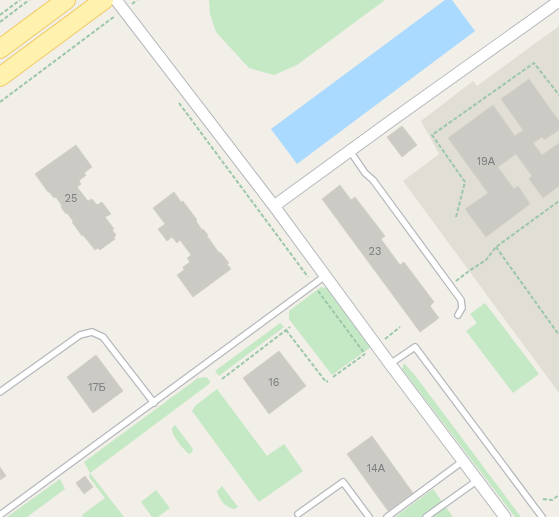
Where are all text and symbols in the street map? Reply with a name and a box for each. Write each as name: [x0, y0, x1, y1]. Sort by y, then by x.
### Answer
house number: 19А: [477, 155, 496, 168]
house number: 25: [65, 192, 77, 205]
house number: 23: [369, 245, 381, 258]
house number: 16: [269, 376, 280, 389]
house number: 17Б: [88, 381, 106, 394]
house number: 14А: [367, 462, 386, 475]

